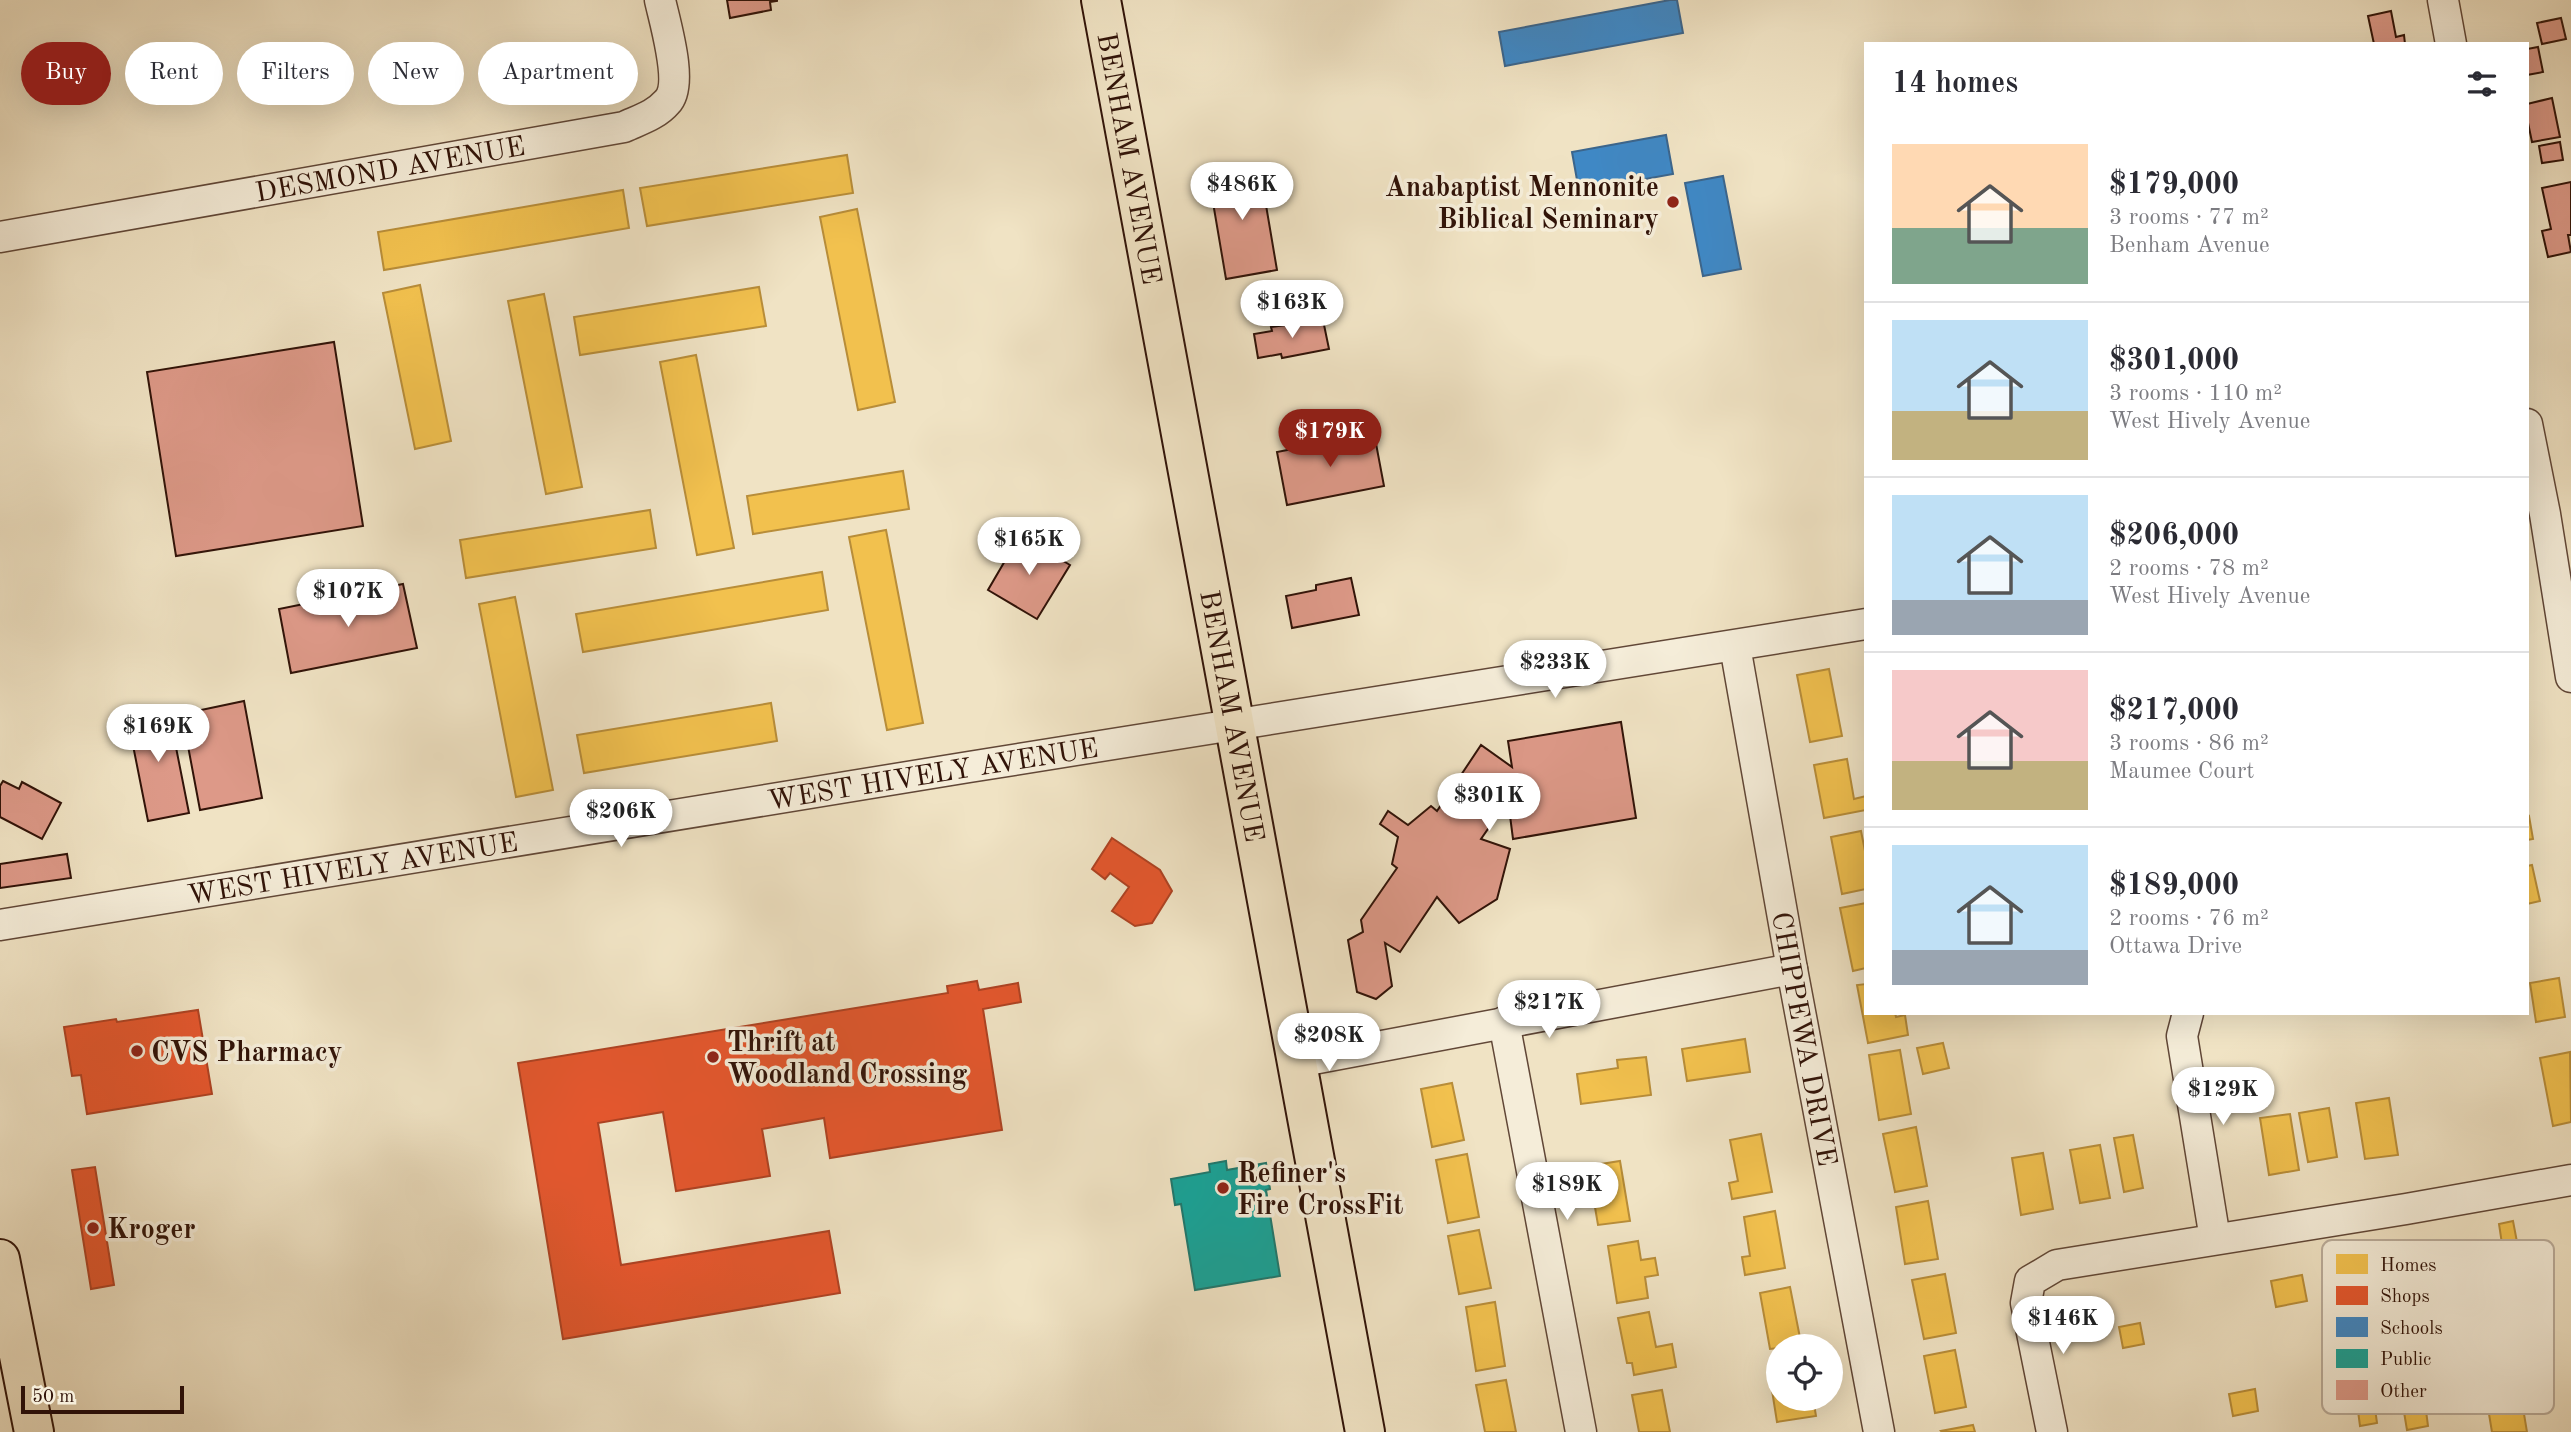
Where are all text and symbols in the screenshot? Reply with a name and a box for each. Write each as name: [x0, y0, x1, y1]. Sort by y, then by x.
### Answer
street label: BENHAM AVENUE: [1090, 31, 1164, 287]
chip: Buy: [21, 42, 111, 105]
chip: Rent: [125, 42, 223, 105]
chip: Filters: [237, 42, 354, 105]
chip: New: [368, 42, 464, 105]
chip: Apartment: [478, 42, 638, 105]
icon: filters: [2463, 65, 2501, 103]
text: 14 homes: [1892, 69, 2018, 99]
street label: DESMOND AVENUE: [253, 134, 528, 209]
pin: $486K: [1193, 162, 1291, 222]
text: $179,000: [2109, 170, 2239, 200]
icon: home: [1948, 172, 2032, 256]
text: $486K: [1206, 173, 1278, 196]
place label: Anabaptist Mennonite Biblical Seminary: [1385, 175, 1659, 235]
marker: Anabaptist Mennonite Biblical Seminary: [1665, 194, 1681, 210]
text: 3 rooms · 77 m²: [2109, 206, 2269, 229]
text: Benham Avenue: [2109, 234, 2270, 257]
pin: $163K: [1243, 280, 1341, 340]
text: $163K: [1256, 291, 1328, 314]
text: $301,000: [2109, 346, 2239, 376]
icon: home: [1948, 348, 2032, 432]
text: 3 rooms · 110 m²: [2109, 382, 2282, 405]
pin: $179K: [1281, 410, 1379, 469]
text: West Hively Avenue: [2109, 410, 2310, 433]
text: $179K: [1294, 420, 1366, 443]
pin: $165K: [980, 518, 1078, 577]
text: $206,000: [2109, 521, 2239, 551]
icon: home: [1948, 523, 2032, 607]
text: $165K: [993, 528, 1065, 551]
text: 2 rooms · 78 m²: [2109, 557, 2269, 580]
pin: $107K: [299, 570, 397, 629]
text: $107K: [312, 580, 384, 603]
text: West Hively Avenue: [2109, 585, 2310, 608]
street label: BENHAM AVENUE: [1193, 588, 1267, 845]
pin: $233K: [1506, 640, 1604, 700]
text: $233K: [1519, 651, 1591, 674]
text: $217,000: [2109, 696, 2239, 726]
icon: home: [1948, 698, 2032, 782]
pin: $169K: [109, 704, 207, 764]
text: $169K: [122, 715, 194, 738]
text: 3 rooms · 86 m²: [2109, 732, 2269, 755]
street label: WEST HIVELY AVENUE: [766, 736, 1100, 817]
text: Maumee Court: [2109, 760, 2254, 783]
pin: $301K: [1440, 774, 1538, 833]
text: $301K: [1453, 784, 1525, 807]
pin: $206K: [572, 790, 670, 849]
text: $206K: [585, 800, 657, 823]
street label: WEST HIVELY AVENUE: [186, 830, 520, 911]
text: $189,000: [2109, 871, 2239, 901]
icon: home: [1948, 873, 2032, 957]
text: 2 rooms · 76 m²: [2109, 907, 2269, 930]
street label: CHIPPEWA DRIVE: [1765, 910, 1840, 1169]
text: Ottawa Drive: [2109, 935, 2242, 958]
pin: $217K: [1500, 981, 1598, 1040]
text: $217K: [1513, 991, 1585, 1014]
pin: $208K: [1280, 1014, 1378, 1073]
text: $208K: [1293, 1024, 1365, 1047]
place label: Thrift at Woodland Crossing: [727, 1030, 968, 1090]
place label: CVS Pharmacy: [151, 1040, 342, 1068]
marker: CVS Pharmacy: [129, 1043, 145, 1059]
marker: Thrift at Woodland Crossing: [705, 1049, 721, 1065]
pin: $129K: [2174, 1068, 2272, 1127]
text: $129K: [2187, 1078, 2259, 1101]
place label: Refiner's Fire CrossFit: [1237, 1161, 1403, 1221]
pin: $189K: [1518, 1162, 1616, 1222]
text: $189K: [1531, 1173, 1603, 1196]
marker: Refiner's Fire CrossFit: [1215, 1180, 1231, 1196]
place label: Kroger: [107, 1217, 196, 1245]
marker: Kroger: [85, 1220, 101, 1236]
legend: [2322, 1240, 2554, 1414]
text: Homes: [2380, 1257, 2436, 1276]
text: Shops: [2380, 1288, 2430, 1307]
pin: $146K: [2014, 1296, 2112, 1356]
text: $146K: [2027, 1307, 2099, 1330]
text: Schools: [2380, 1320, 2443, 1339]
map controls: [1766, 1334, 1843, 1411]
button: locate: [1766, 1334, 1843, 1411]
text: Public: [2380, 1351, 2431, 1370]
scale bar: [21, 1383, 184, 1415]
text: Other: [2380, 1383, 2427, 1402]
text: 50 m: [32, 1388, 74, 1407]

